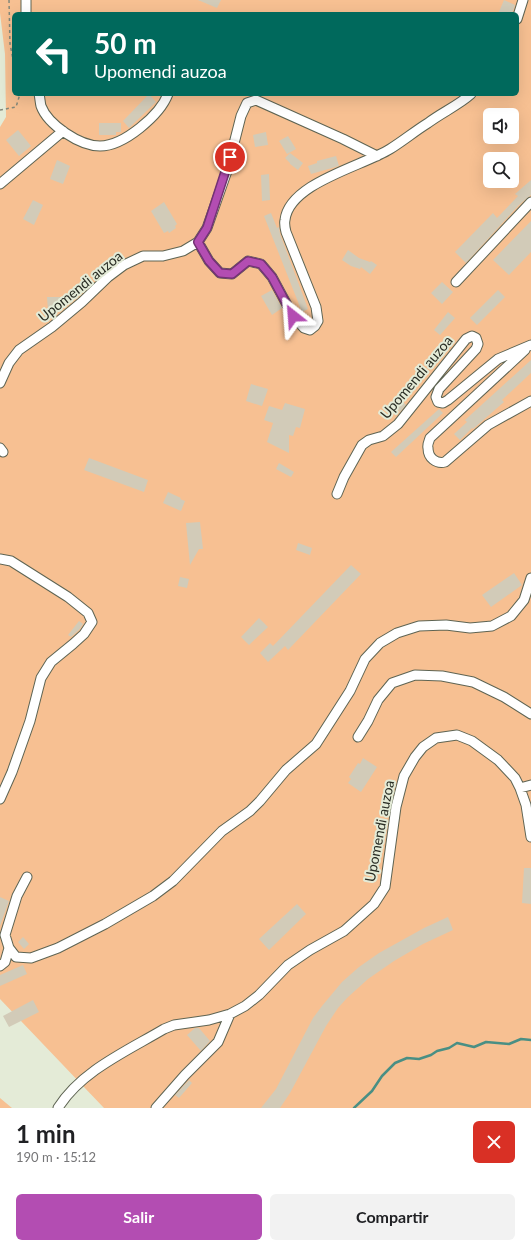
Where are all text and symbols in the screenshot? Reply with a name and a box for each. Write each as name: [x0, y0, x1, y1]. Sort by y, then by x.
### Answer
text: 50 m: [94, 26, 157, 60]
icon: left: [28, 28, 80, 80]
text: Upomendi auzoa: [94, 60, 227, 82]
map controls: [483, 108, 519, 188]
button: sound: [483, 108, 519, 144]
pin: [213, 140, 247, 174]
icon: arrive: [219, 146, 241, 168]
button: search: [483, 152, 519, 188]
street label: Upomendi auzoa: [35, 247, 125, 325]
position arrow: [272, 295, 314, 337]
street label: Upomendi auzoa: [376, 332, 456, 422]
street label: Upomendi auzoa: [361, 779, 397, 883]
text: 1 min: [16, 1119, 76, 1148]
button: close: [473, 1121, 515, 1163]
text: 190 m · 15:12: [16, 1149, 96, 1165]
button: Salir: [16, 1194, 262, 1240]
button: Compartir: [270, 1194, 515, 1240]

